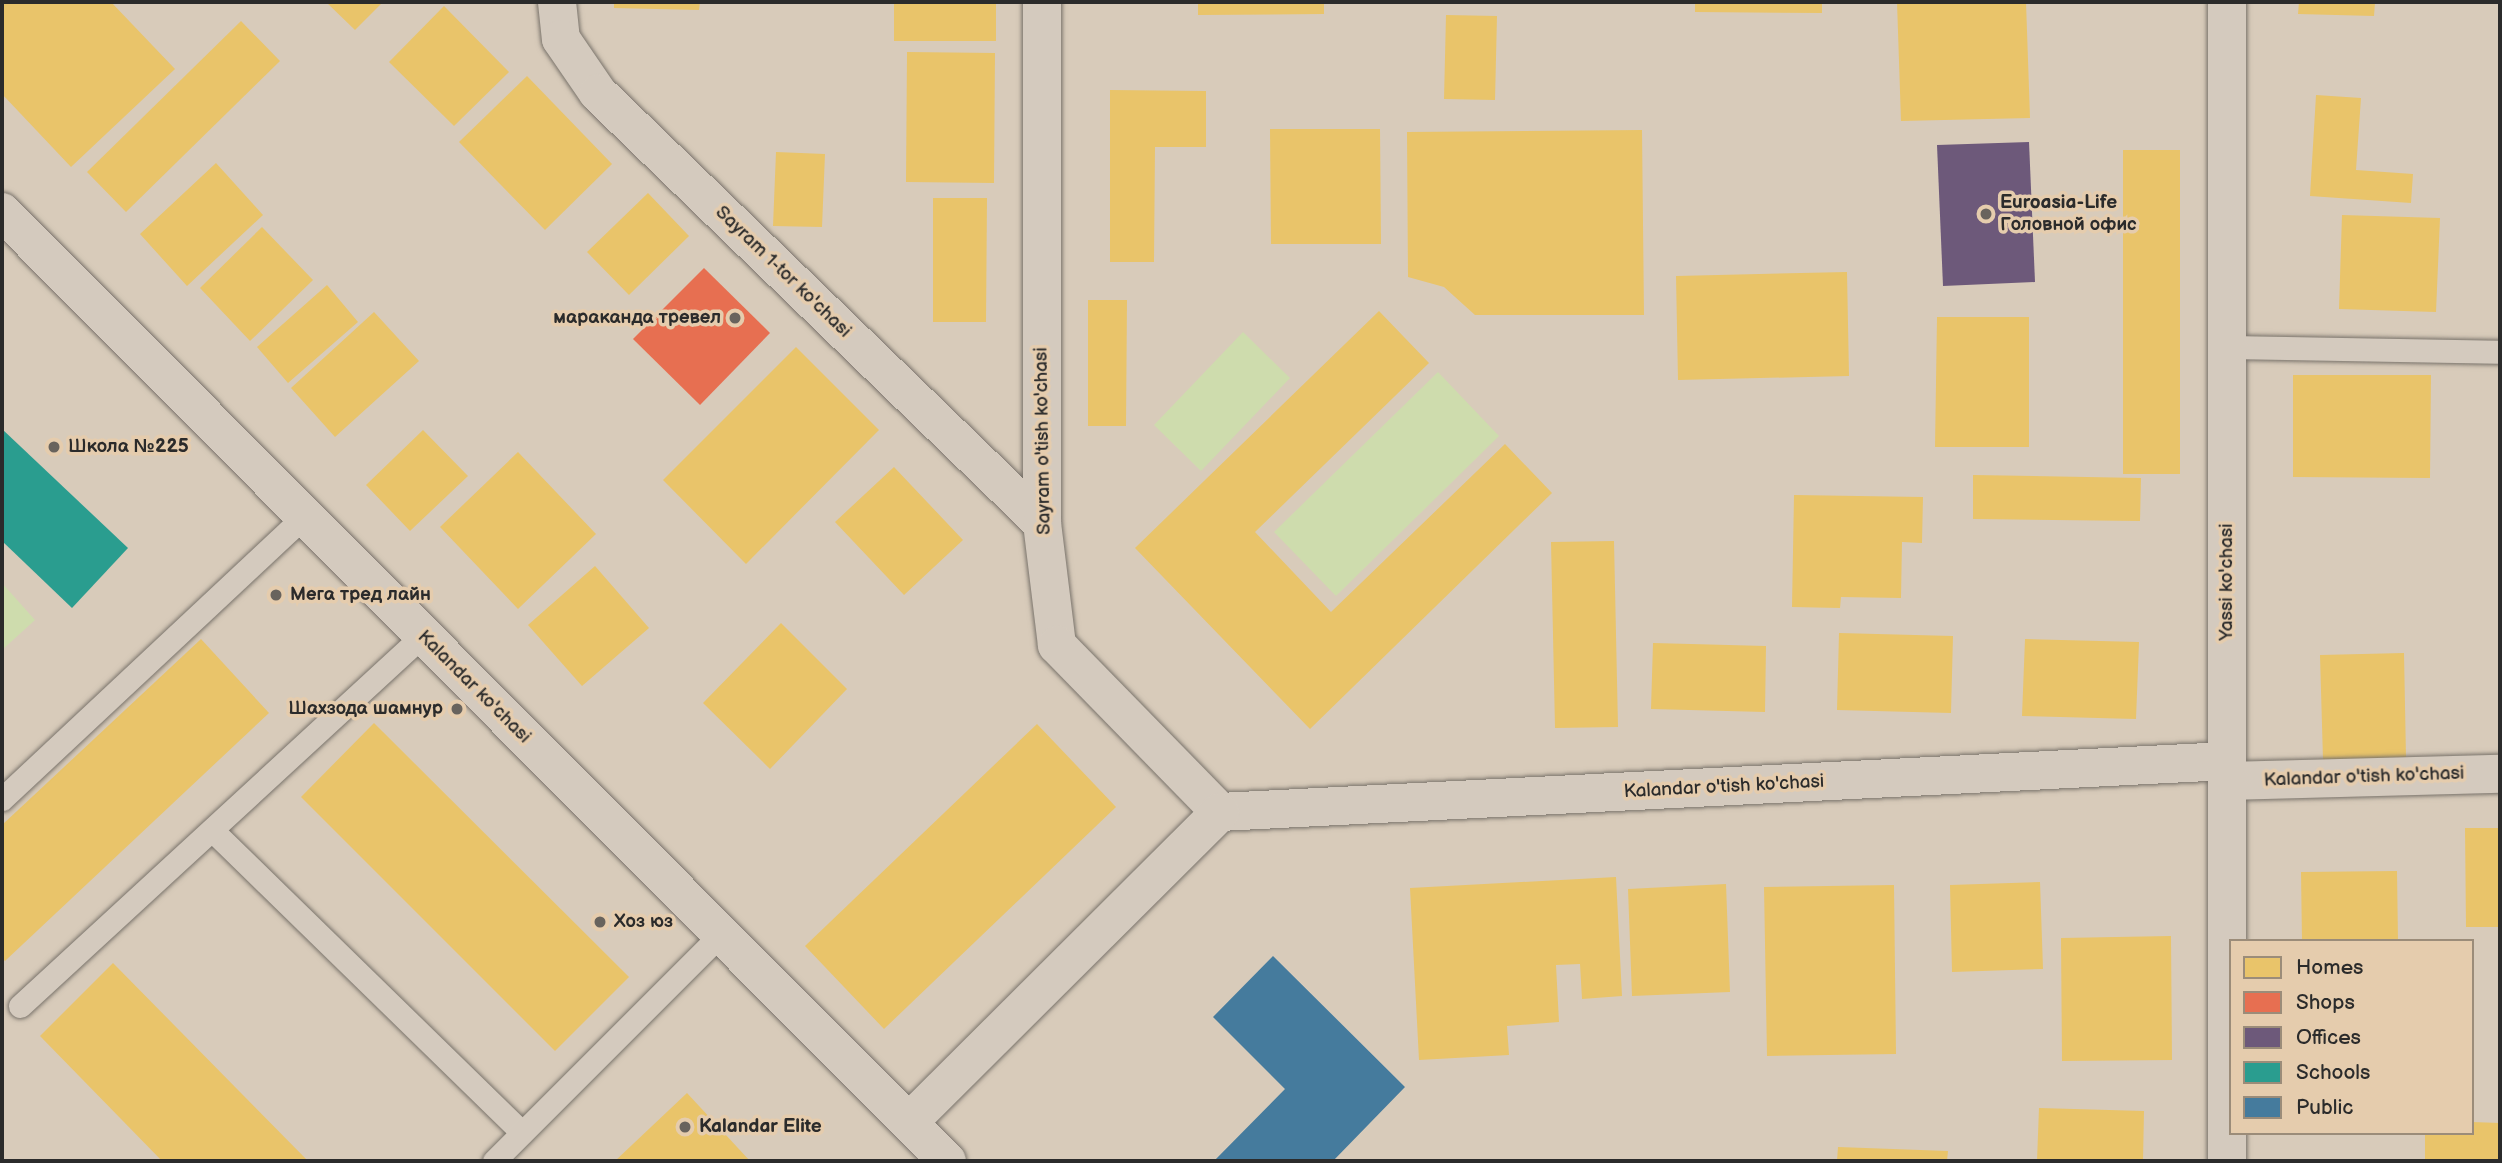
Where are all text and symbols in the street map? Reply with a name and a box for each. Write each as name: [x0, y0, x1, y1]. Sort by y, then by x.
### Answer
place label: Euroasia-Life Головной офис: [2000, 192, 2137, 236]
street label: Sayram 1-tor ko'chasi: [710, 201, 856, 343]
marker: Euroasia-Life Головной офис: [1978, 206, 1994, 222]
place label: мараканда тревел: [553, 307, 721, 329]
marker: мараканда тревел: [727, 310, 743, 326]
street label: Sayram o'tish ko'chasi: [1030, 347, 1056, 535]
place label: Школа №225: [68, 436, 189, 458]
marker: Школа №225: [46, 439, 62, 455]
street label: Yassi ko'chasi: [2216, 523, 2238, 641]
place label: Мега тред лайн: [290, 584, 431, 606]
marker: Мега тред лайн: [268, 587, 284, 603]
street label: Kalandar ko'chasi: [413, 626, 535, 748]
place label: Шахзода шамнур: [288, 698, 443, 720]
marker: Шахзода шамнур: [449, 701, 465, 717]
street label: Kalandar o'tish ko'chasi: [2263, 762, 2465, 792]
street label: Kalandar o'tish ko'chasi: [1623, 770, 1825, 804]
place label: Хоз юз: [614, 911, 673, 933]
marker: Хоз юз: [592, 914, 608, 930]
legend: [2229, 939, 2474, 1135]
text: Homes: [2296, 955, 2364, 980]
text: Shops: [2296, 990, 2355, 1015]
text: Offices: [2296, 1025, 2361, 1050]
text: Schools: [2296, 1060, 2370, 1085]
text: Public: [2296, 1095, 2354, 1120]
place label: Kalandar Elite: [699, 1116, 822, 1138]
marker: Kalandar Elite: [677, 1119, 693, 1135]

